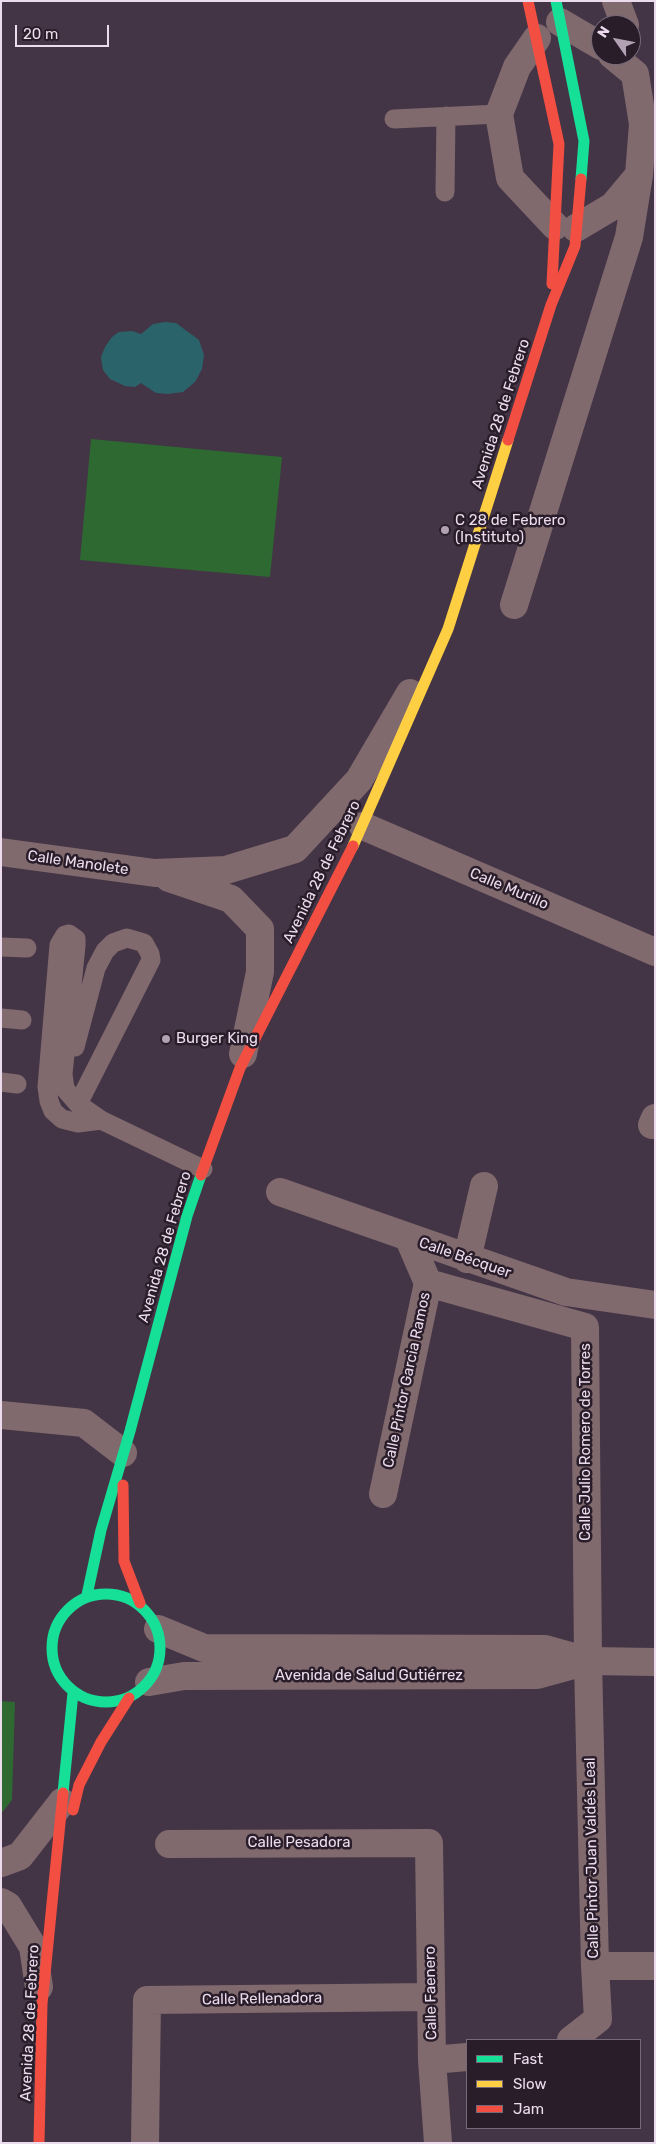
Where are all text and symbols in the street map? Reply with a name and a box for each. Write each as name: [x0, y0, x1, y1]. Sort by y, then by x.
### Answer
scale bar: [18, 15, 111, 47]
north arrow: [591, 15, 641, 65]
text: N: [594, 23, 614, 41]
text: 20 m: [23, 25, 58, 43]
street label: Avenida 28 de Febrero: [468, 337, 534, 491]
place label: C 28 de Febrero (Instituto): [455, 512, 566, 547]
marker: C 28 de Febrero (Instituto): [439, 524, 451, 536]
street label: Avenida 28 de Febrero: [280, 798, 364, 946]
street label: Calle Manolete: [26, 847, 130, 879]
street label: Calle Murillo: [467, 864, 551, 914]
place label: Burger King: [176, 1030, 258, 1048]
marker: Burger King: [160, 1033, 172, 1045]
street label: Avenida 28 de Febrero: [135, 1169, 195, 1325]
street label: Calle Bécquer: [416, 1234, 514, 1282]
street label: Calle Pintor Garcia Ramos: [380, 1290, 434, 1470]
street label: Calle Julio Romero de Torres: [577, 1343, 595, 1541]
street label: Avenida de Salud Gutiérrez: [275, 1667, 463, 1685]
street label: Calle Pintor Juan Valdés Leal: [581, 1757, 603, 1959]
street label: Calle Pesadora: [248, 1834, 350, 1852]
street label: Avenida 28 de Febrero: [17, 1944, 43, 2102]
street label: Calle Faenero: [421, 1946, 441, 2040]
street label: Calle Rellenadora: [202, 1989, 322, 2009]
legend: [466, 2039, 641, 2129]
text: Fast: [513, 2050, 543, 2068]
text: Slow: [513, 2075, 546, 2093]
text: Jam: [513, 2100, 544, 2118]

